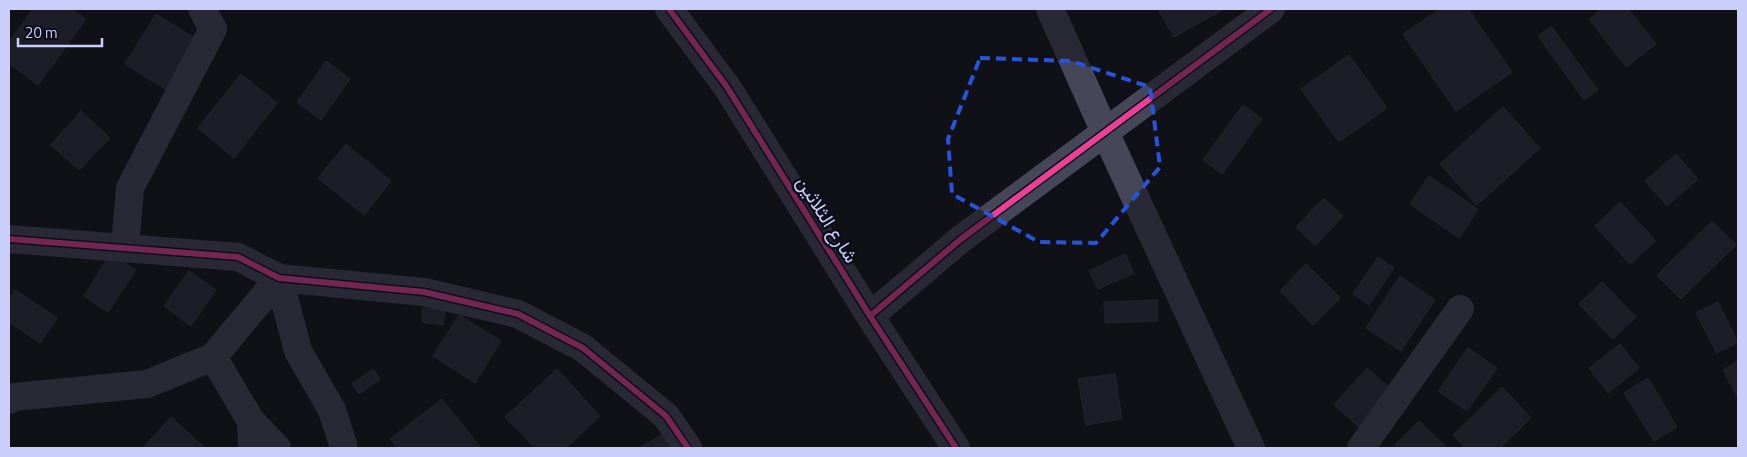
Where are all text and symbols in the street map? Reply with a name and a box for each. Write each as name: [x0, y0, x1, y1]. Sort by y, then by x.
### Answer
scale bar: [18, 15, 101, 47]
text: 20 m: [25, 21, 58, 44]
street label: شارع الثلاثين: [790, 170, 866, 268]

